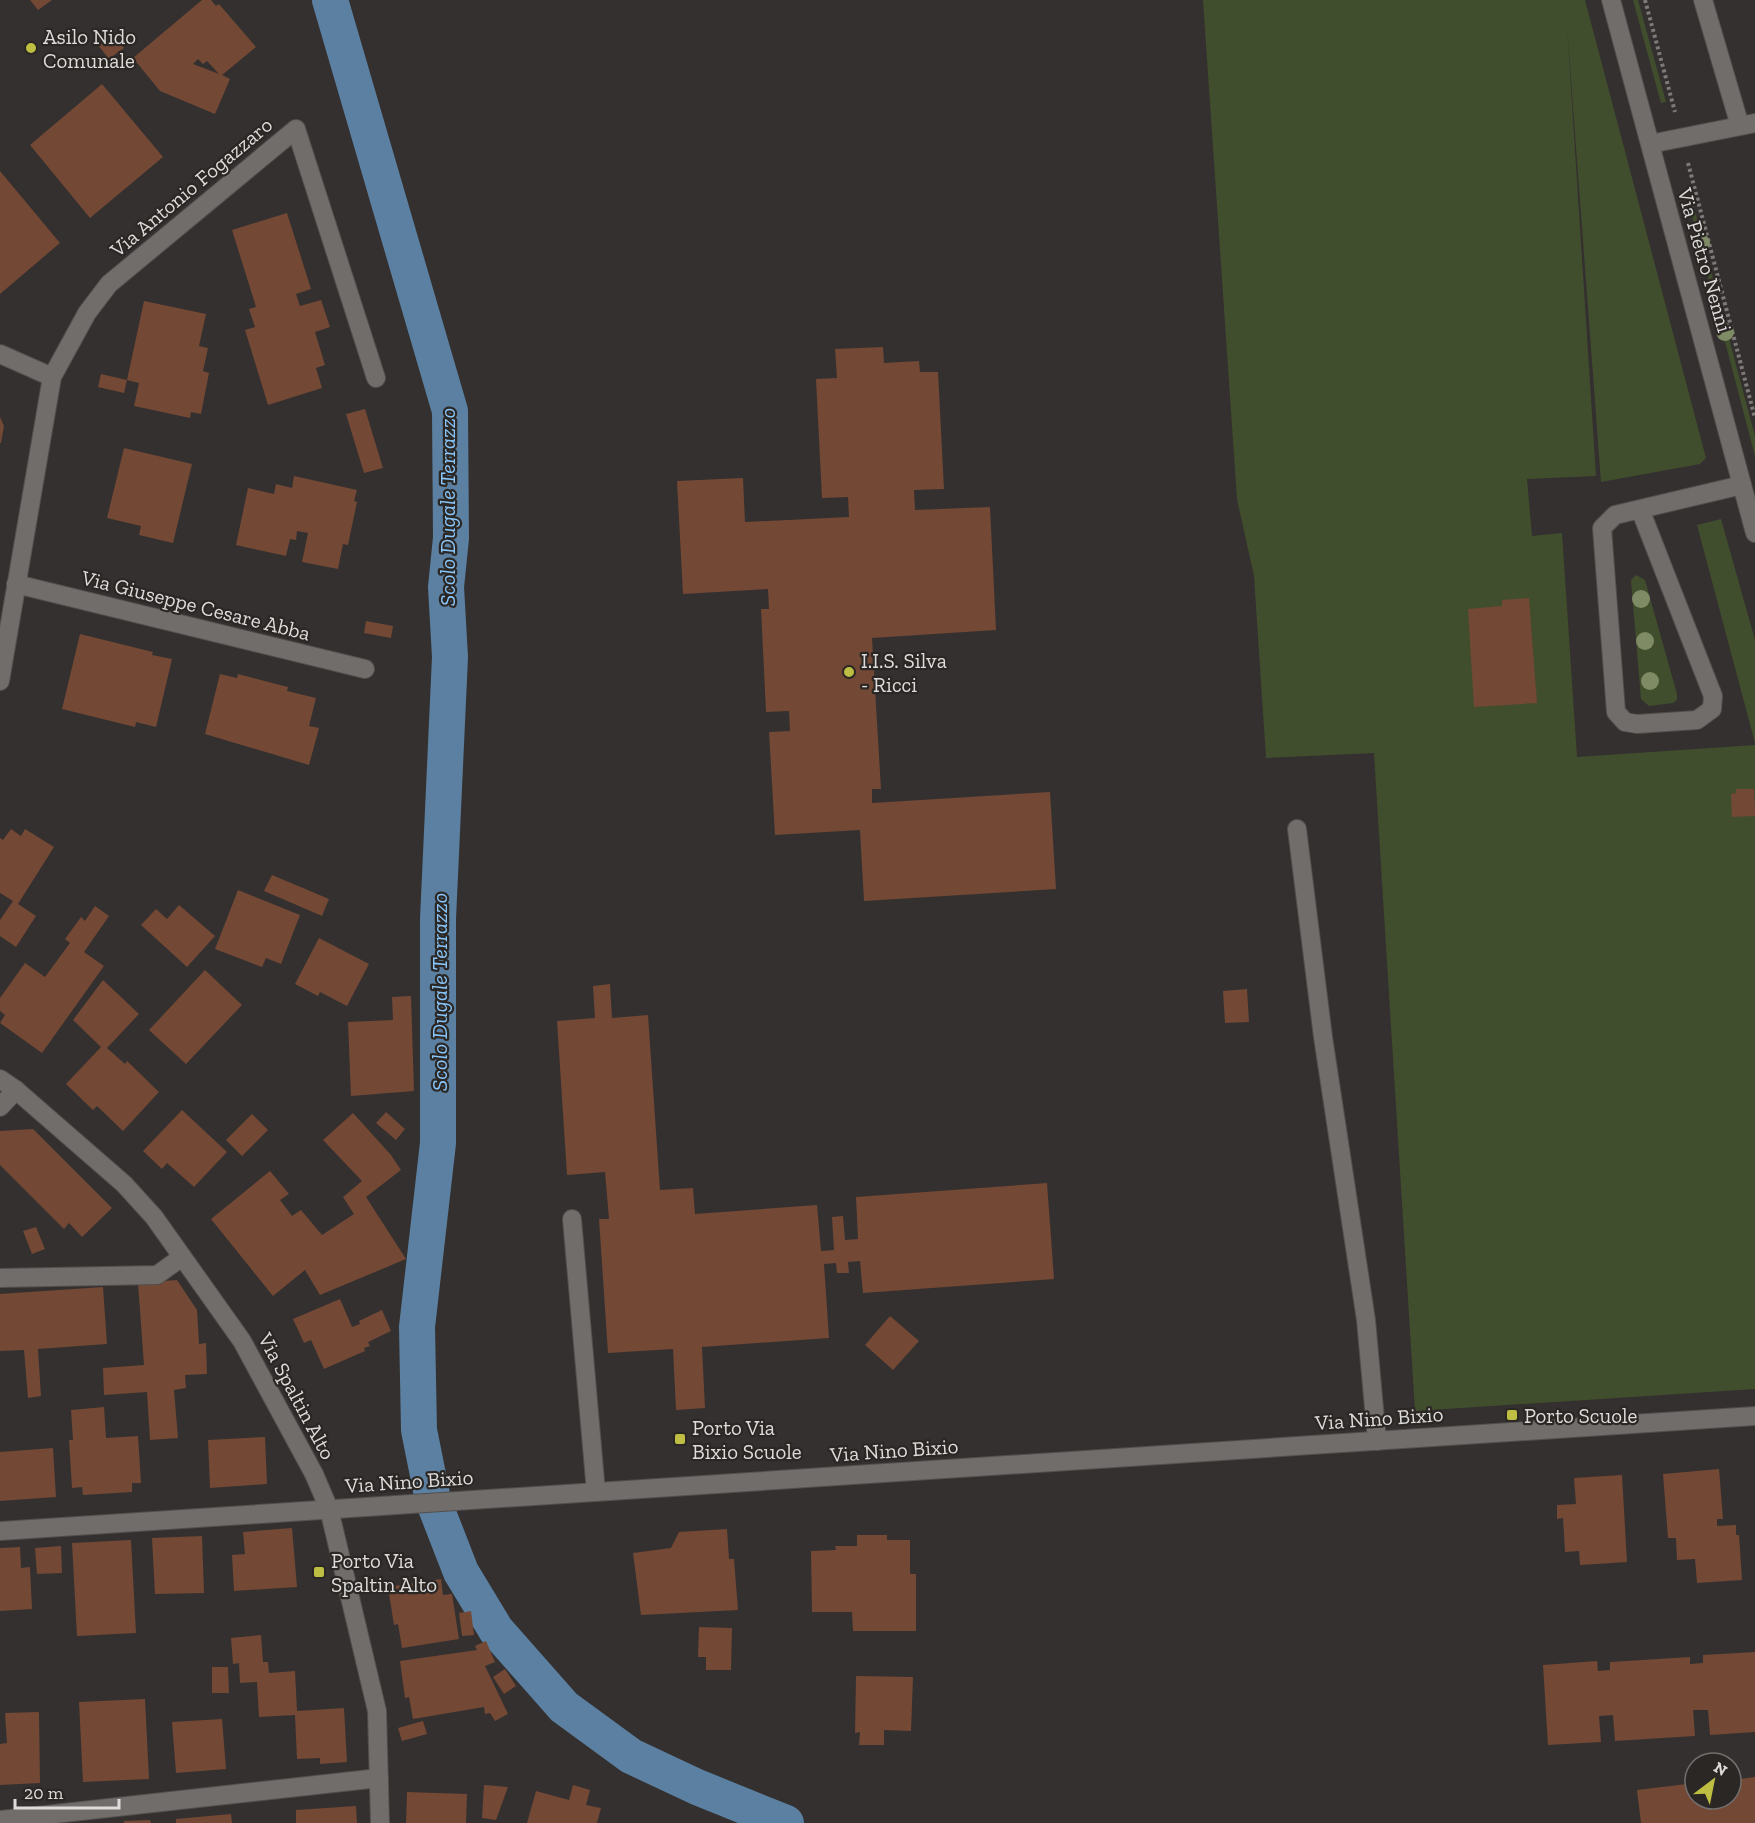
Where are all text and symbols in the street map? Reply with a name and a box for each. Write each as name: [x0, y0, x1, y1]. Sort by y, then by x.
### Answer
place label: Asilo Nido Comunale: [43, 24, 136, 73]
marker: Asilo Nido Comunale: [24, 41, 38, 55]
street label: Via Antonio Fogazzaro: [104, 112, 277, 263]
street label: Via Pietro Nenni: [1672, 184, 1738, 335]
water label: Scolo Dugale Terrazzo: [434, 408, 461, 606]
street label: Via Giuseppe Cesare Abba: [78, 564, 313, 646]
place label: I.I.S. Silva - Ricci: [861, 648, 947, 697]
marker: I.I.S. Silva - Ricci: [842, 665, 856, 679]
water label: Scolo Dugale Terrazzo: [426, 893, 453, 1091]
street label: Via Spaltin Alto: [253, 1327, 341, 1464]
street label: Via Nino Bixio: [1313, 1401, 1444, 1435]
place label: Porto Scuole: [1524, 1403, 1638, 1428]
marker: Porto Scuole: [1505, 1408, 1519, 1422]
place label: Porto Via Bixio Scuole: [692, 1415, 802, 1464]
marker: Porto Via Bixio Scuole: [673, 1432, 687, 1446]
street label: Via Nino Bixio: [828, 1433, 959, 1467]
street label: Via Nino Bixio: [343, 1464, 474, 1498]
place label: Porto Via Spaltin Alto: [331, 1548, 437, 1597]
marker: Porto Via Spaltin Alto: [312, 1565, 326, 1579]
north arrow: [1683, 1751, 1743, 1811]
text: N: [1710, 1757, 1731, 1780]
scale bar: [15, 1772, 118, 1810]
text: 20 m: [24, 1782, 64, 1804]

